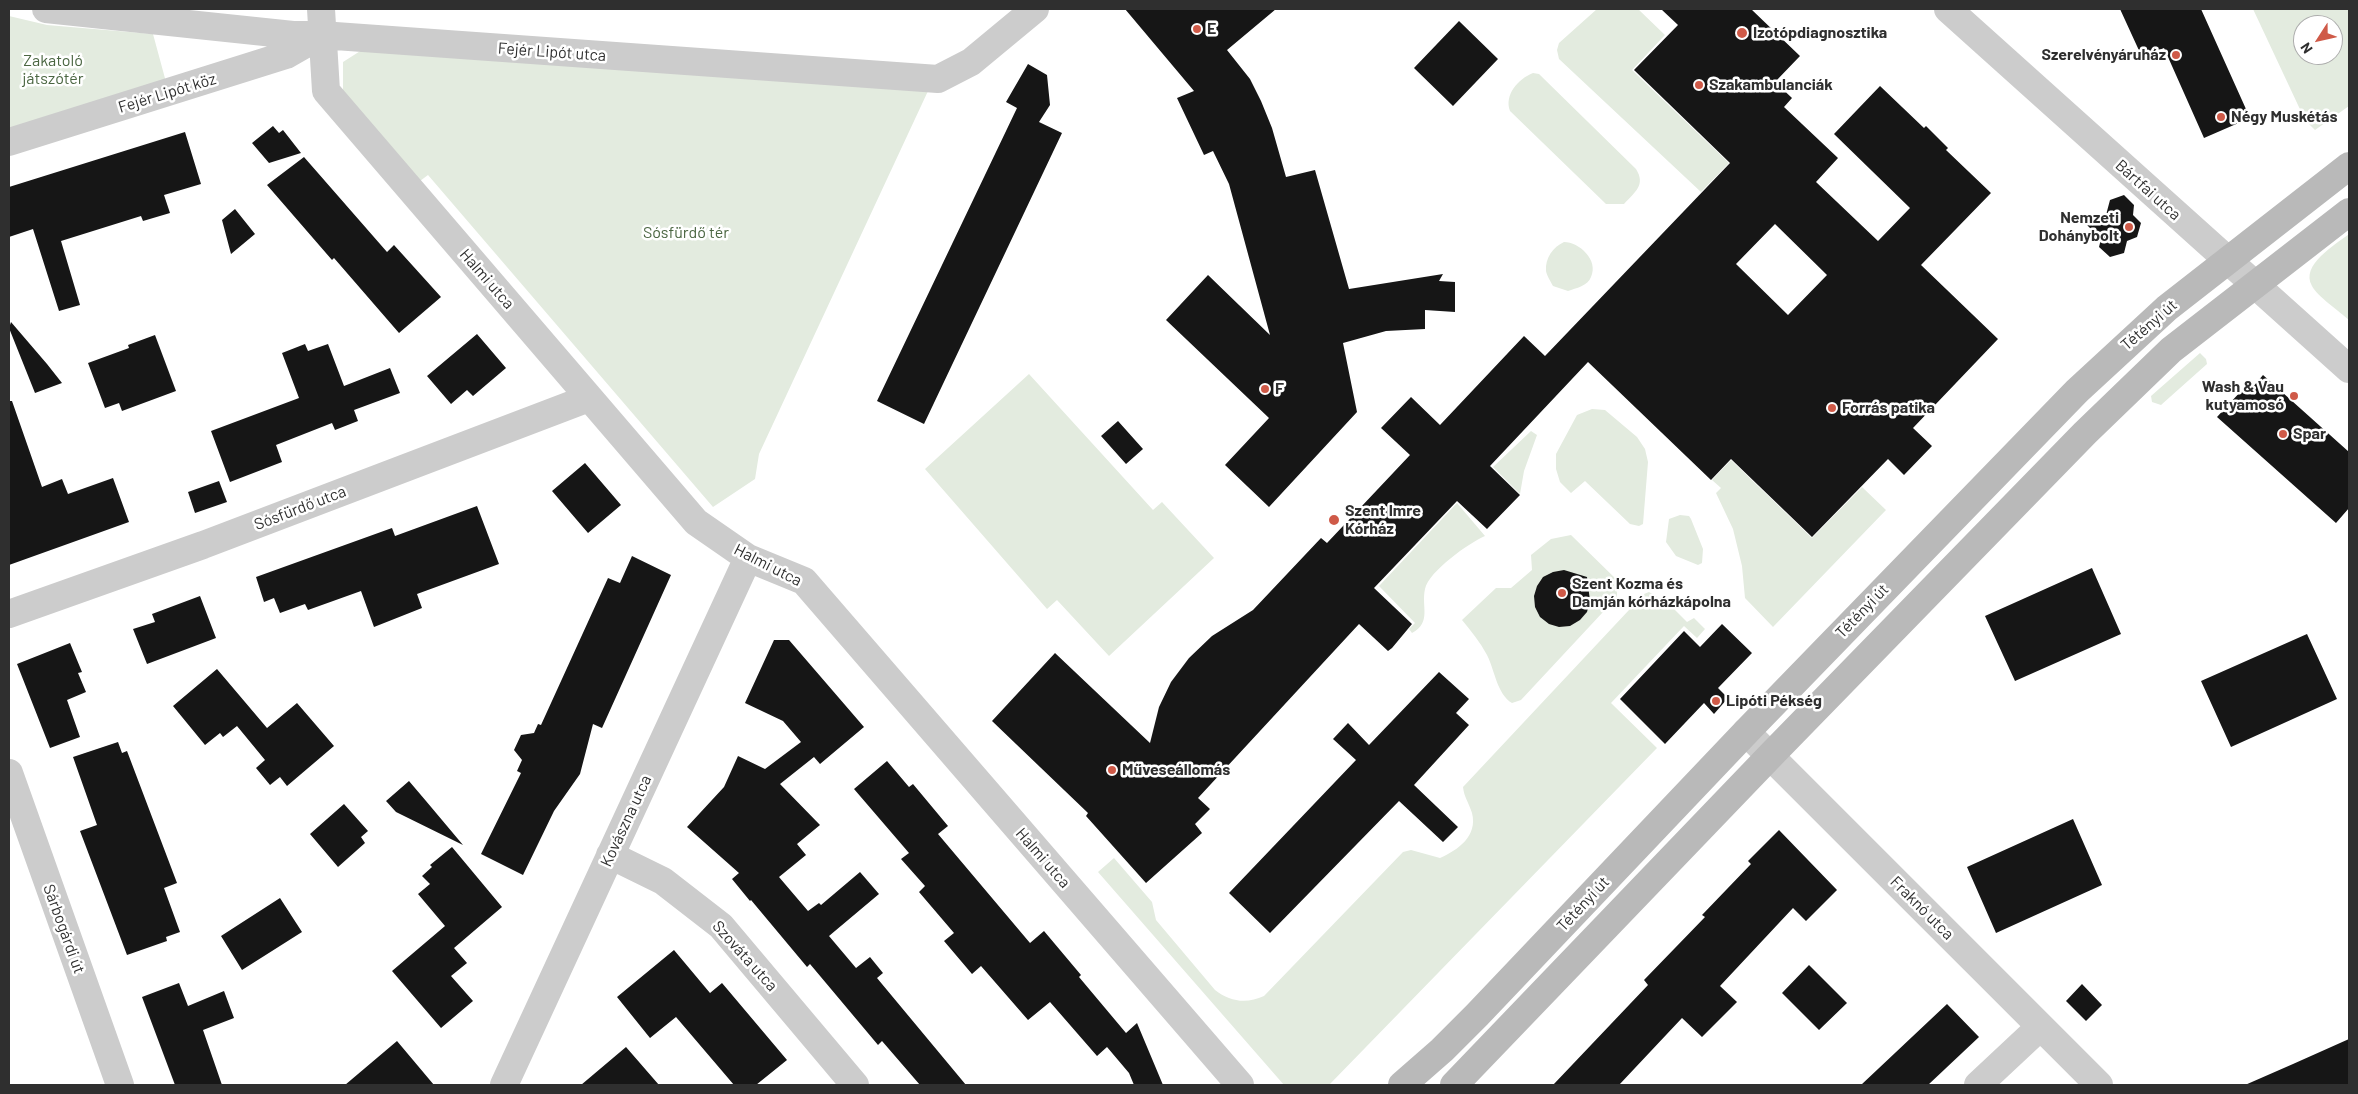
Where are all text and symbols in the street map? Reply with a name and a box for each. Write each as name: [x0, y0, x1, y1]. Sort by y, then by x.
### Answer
north arrow: [2293, 15, 2343, 65]
place label: E: [1207, 19, 1216, 39]
marker: E: [1191, 23, 1203, 35]
place label: Izotópdiagnosztika: [1753, 23, 1887, 43]
marker: Izotópdiagnosztika: [1735, 26, 1749, 40]
street label: Fejér Lipót utca: [497, 39, 607, 65]
text: N: [2296, 40, 2316, 57]
place label: Szerelvényáruház: [2041, 45, 2166, 65]
marker: Szerelvényáruház: [2170, 49, 2182, 61]
park label: Zakatoló játszótér: [22, 51, 84, 89]
street label: Fejér Lipót köz: [116, 69, 218, 117]
place label: Szakambulanciák: [1709, 75, 1833, 95]
marker: Szakambulanciák: [1693, 79, 1705, 91]
place label: Négy Muskétás: [2231, 107, 2338, 127]
marker: Négy Muskétás: [2215, 111, 2227, 123]
street label: Bártfai utca: [2111, 156, 2185, 224]
place label: Nemzeti Dohánybolt: [2039, 208, 2119, 246]
marker: Nemzeti Dohánybolt: [2123, 221, 2135, 233]
park label: Sósfürdő tér: [643, 223, 729, 243]
street label: Halmi utca: [456, 245, 518, 313]
street label: Tétényi út: [2117, 295, 2181, 355]
place label: Wash & Vau kutyamosó: [2202, 377, 2284, 415]
place label: F: [1275, 379, 1284, 399]
marker: F: [1259, 383, 1271, 395]
marker: Wash & Vau kutyamosó: [2288, 390, 2300, 402]
place label: Forrás patika: [1842, 398, 1935, 418]
marker: Forrás patika: [1826, 402, 1838, 414]
place label: Spar: [2293, 424, 2326, 444]
marker: Spar: [2277, 428, 2289, 440]
street label: Sósfürdő utca: [251, 482, 349, 534]
place label: Szent Imre Kórház: [1345, 501, 1421, 539]
marker: Szent Imre Kórház: [1327, 513, 1341, 527]
street label: Halmi utca: [731, 540, 805, 590]
place label: Szent Kozma és Damján kórházkápolna: [1572, 574, 1731, 612]
street label: Tétényi út: [1831, 580, 1893, 642]
marker: Szent Kozma és Damján kórházkápolna: [1556, 587, 1568, 599]
place label: Lipóti Pékség: [1726, 691, 1822, 711]
marker: Lipóti Pékség: [1710, 695, 1722, 707]
place label: Műveseállomás: [1122, 760, 1230, 780]
marker: Műveseállomás: [1106, 764, 1118, 776]
street label: Kovászna utca: [596, 772, 656, 870]
street label: Halmi utca: [1012, 824, 1074, 892]
street label: Fraknó utca: [1886, 872, 1958, 944]
street label: Tétényi út: [1553, 873, 1613, 935]
street label: Sárbogárdi út: [39, 882, 89, 976]
street label: Szováta utca: [708, 917, 782, 995]

